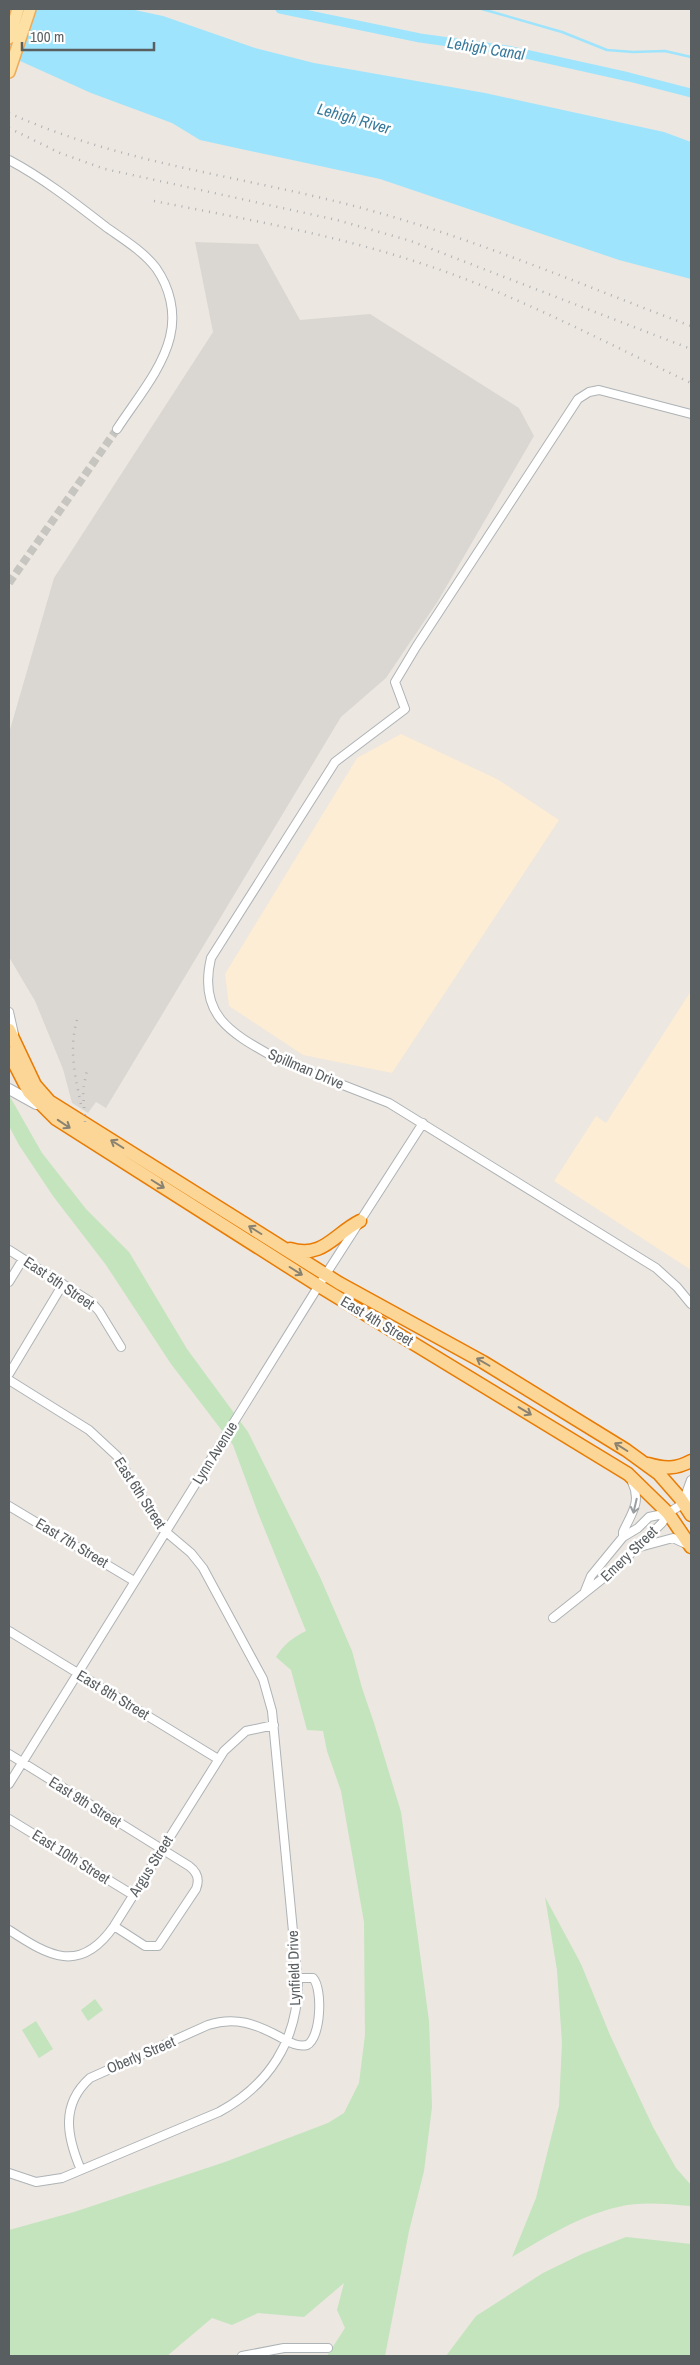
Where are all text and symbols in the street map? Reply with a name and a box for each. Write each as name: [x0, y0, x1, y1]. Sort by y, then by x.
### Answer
scale bar: [22, 20, 155, 52]
text: 100 m: [30, 26, 64, 47]
water label: Lehigh Canal: [446, 31, 527, 65]
water label: Lehigh River: [315, 97, 394, 139]
street label: Spillman Drive: [265, 1043, 348, 1094]
one-way arrow: [57, 1119, 71, 1129]
one-way arrow: [111, 1138, 125, 1148]
one-way arrow: [151, 1180, 165, 1190]
one-way arrow: [248, 1225, 262, 1235]
street label: East 5th Street: [20, 1251, 99, 1314]
one-way arrow: [288, 1266, 302, 1276]
street label: East 4th Street: [337, 1291, 418, 1351]
one-way arrow: [476, 1357, 490, 1367]
one-way arrow: [518, 1407, 532, 1417]
street label: Lynn Avenue: [187, 1417, 242, 1488]
one-way arrow: [615, 1442, 629, 1452]
street label: East 6th Street: [109, 1453, 172, 1533]
one-way arrow: [630, 1497, 639, 1513]
street label: East 7th Street: [32, 1513, 113, 1573]
street label: Emery Street: [596, 1521, 662, 1586]
street label: East 8th Street: [73, 1665, 154, 1725]
street label: East 9th Street: [45, 1771, 126, 1832]
street label: East 10th Street: [28, 1824, 115, 1889]
street label: Argus Street: [123, 1831, 178, 1901]
street label: Lynfield Drive: [282, 1930, 305, 2006]
street label: Oberly Street: [103, 2030, 179, 2078]

